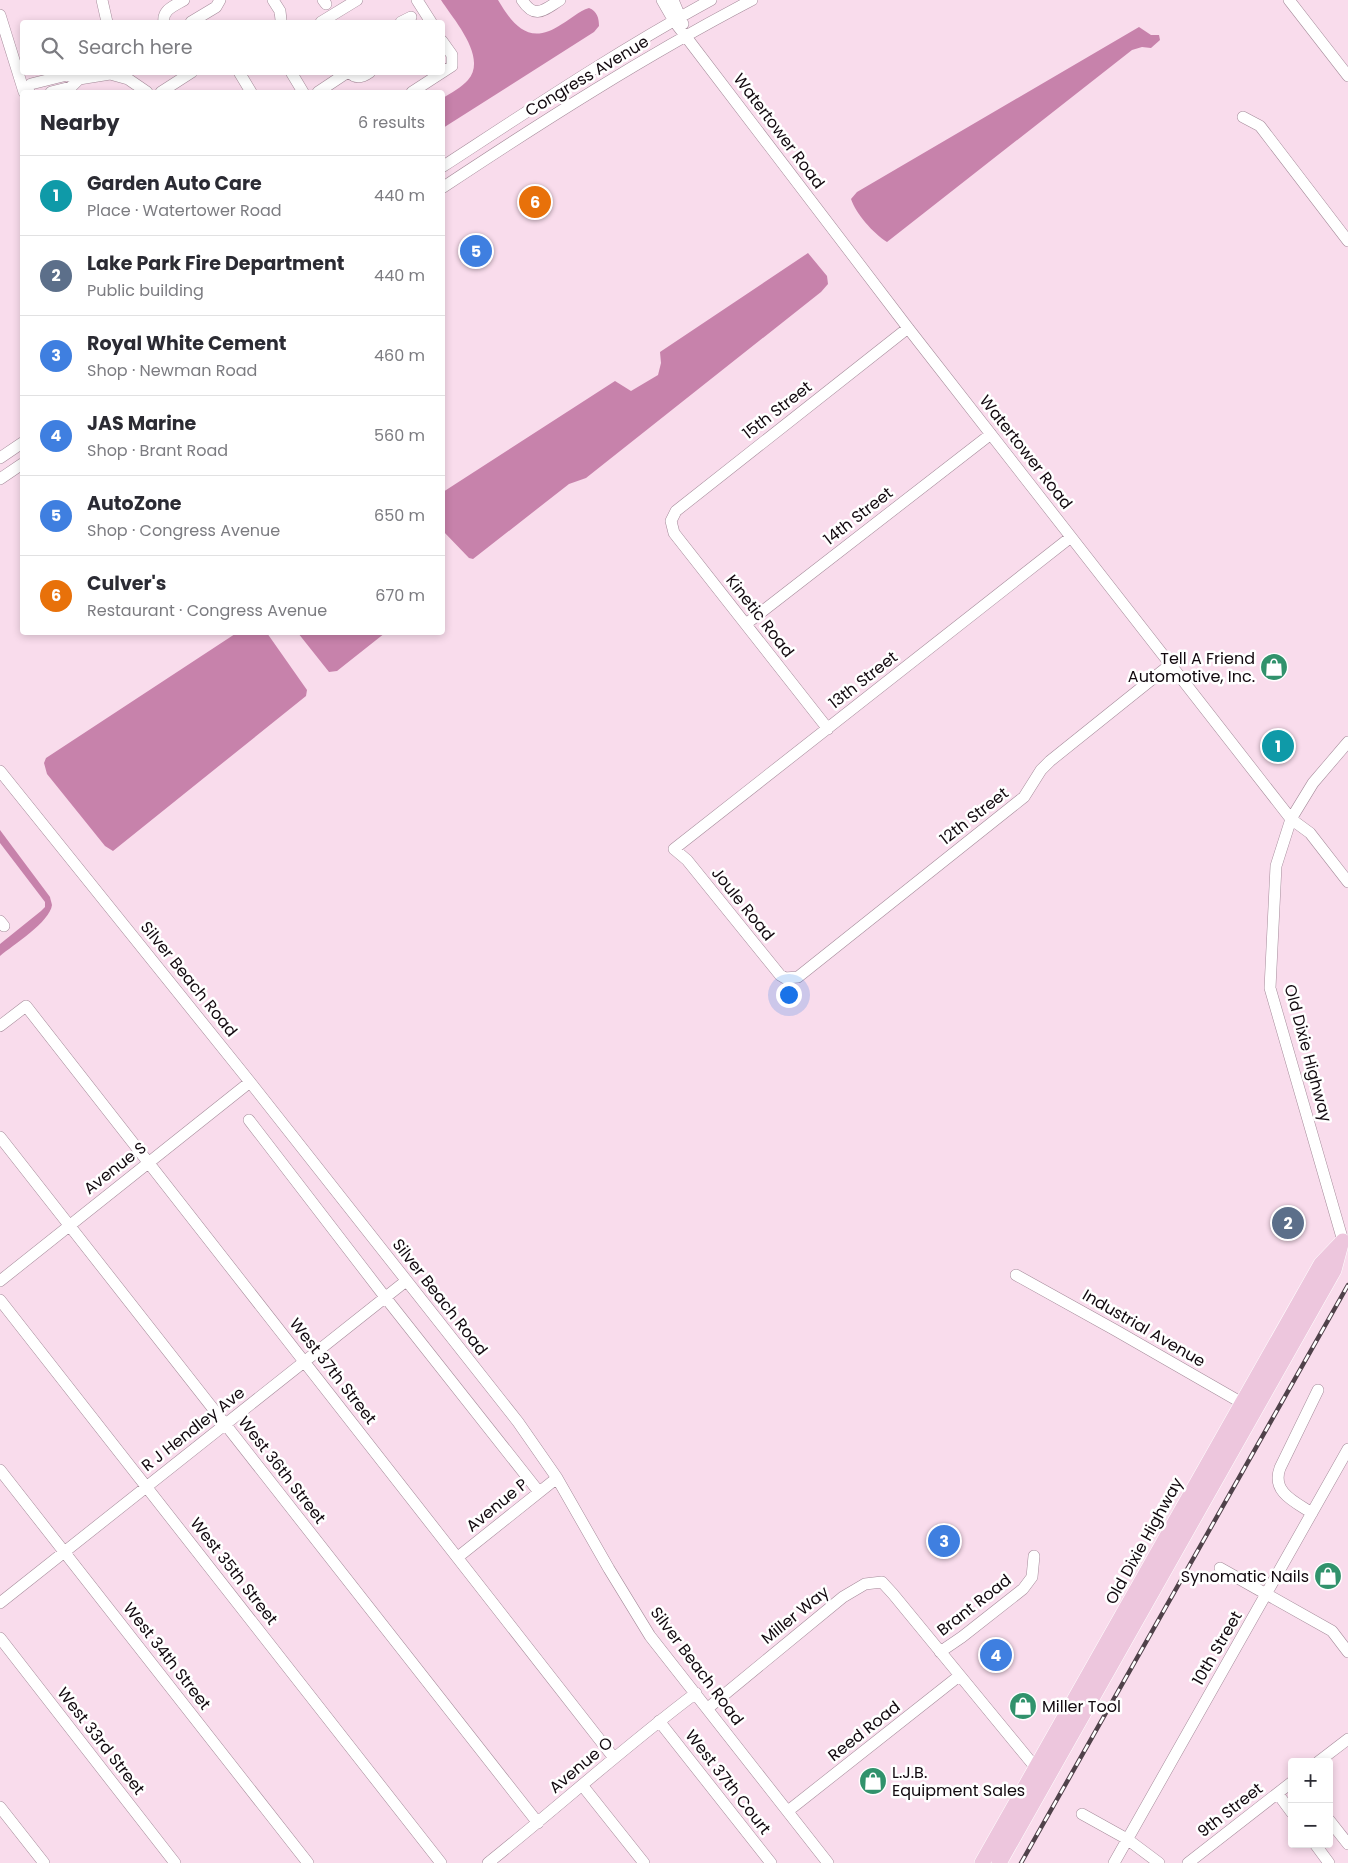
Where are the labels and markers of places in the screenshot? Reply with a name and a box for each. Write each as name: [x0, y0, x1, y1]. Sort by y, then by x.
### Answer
pin: 6: [519, 183, 551, 221]
pin: 5: [460, 232, 492, 270]
place label: Tell A Friend Automotive, Inc.: [1128, 647, 1255, 688]
shop icon: Tell A Friend Automotive, Inc.: [1259, 652, 1289, 682]
pin: 1: [1262, 727, 1294, 765]
pin: 2: [1272, 1204, 1304, 1242]
pin: 3: [928, 1522, 960, 1560]
shop icon: Synomatic Nails: [1313, 1561, 1343, 1591]
place label: Synomatic Nails: [1181, 1565, 1309, 1588]
pin: 4: [980, 1636, 1012, 1674]
shop icon: Miller Tool: [1008, 1691, 1038, 1721]
place label: Miller Tool: [1042, 1695, 1121, 1718]
place label: L.J.B. Equipment Sales: [892, 1761, 1025, 1802]
shop icon: L.J.B. Equipment Sales: [858, 1766, 888, 1796]

